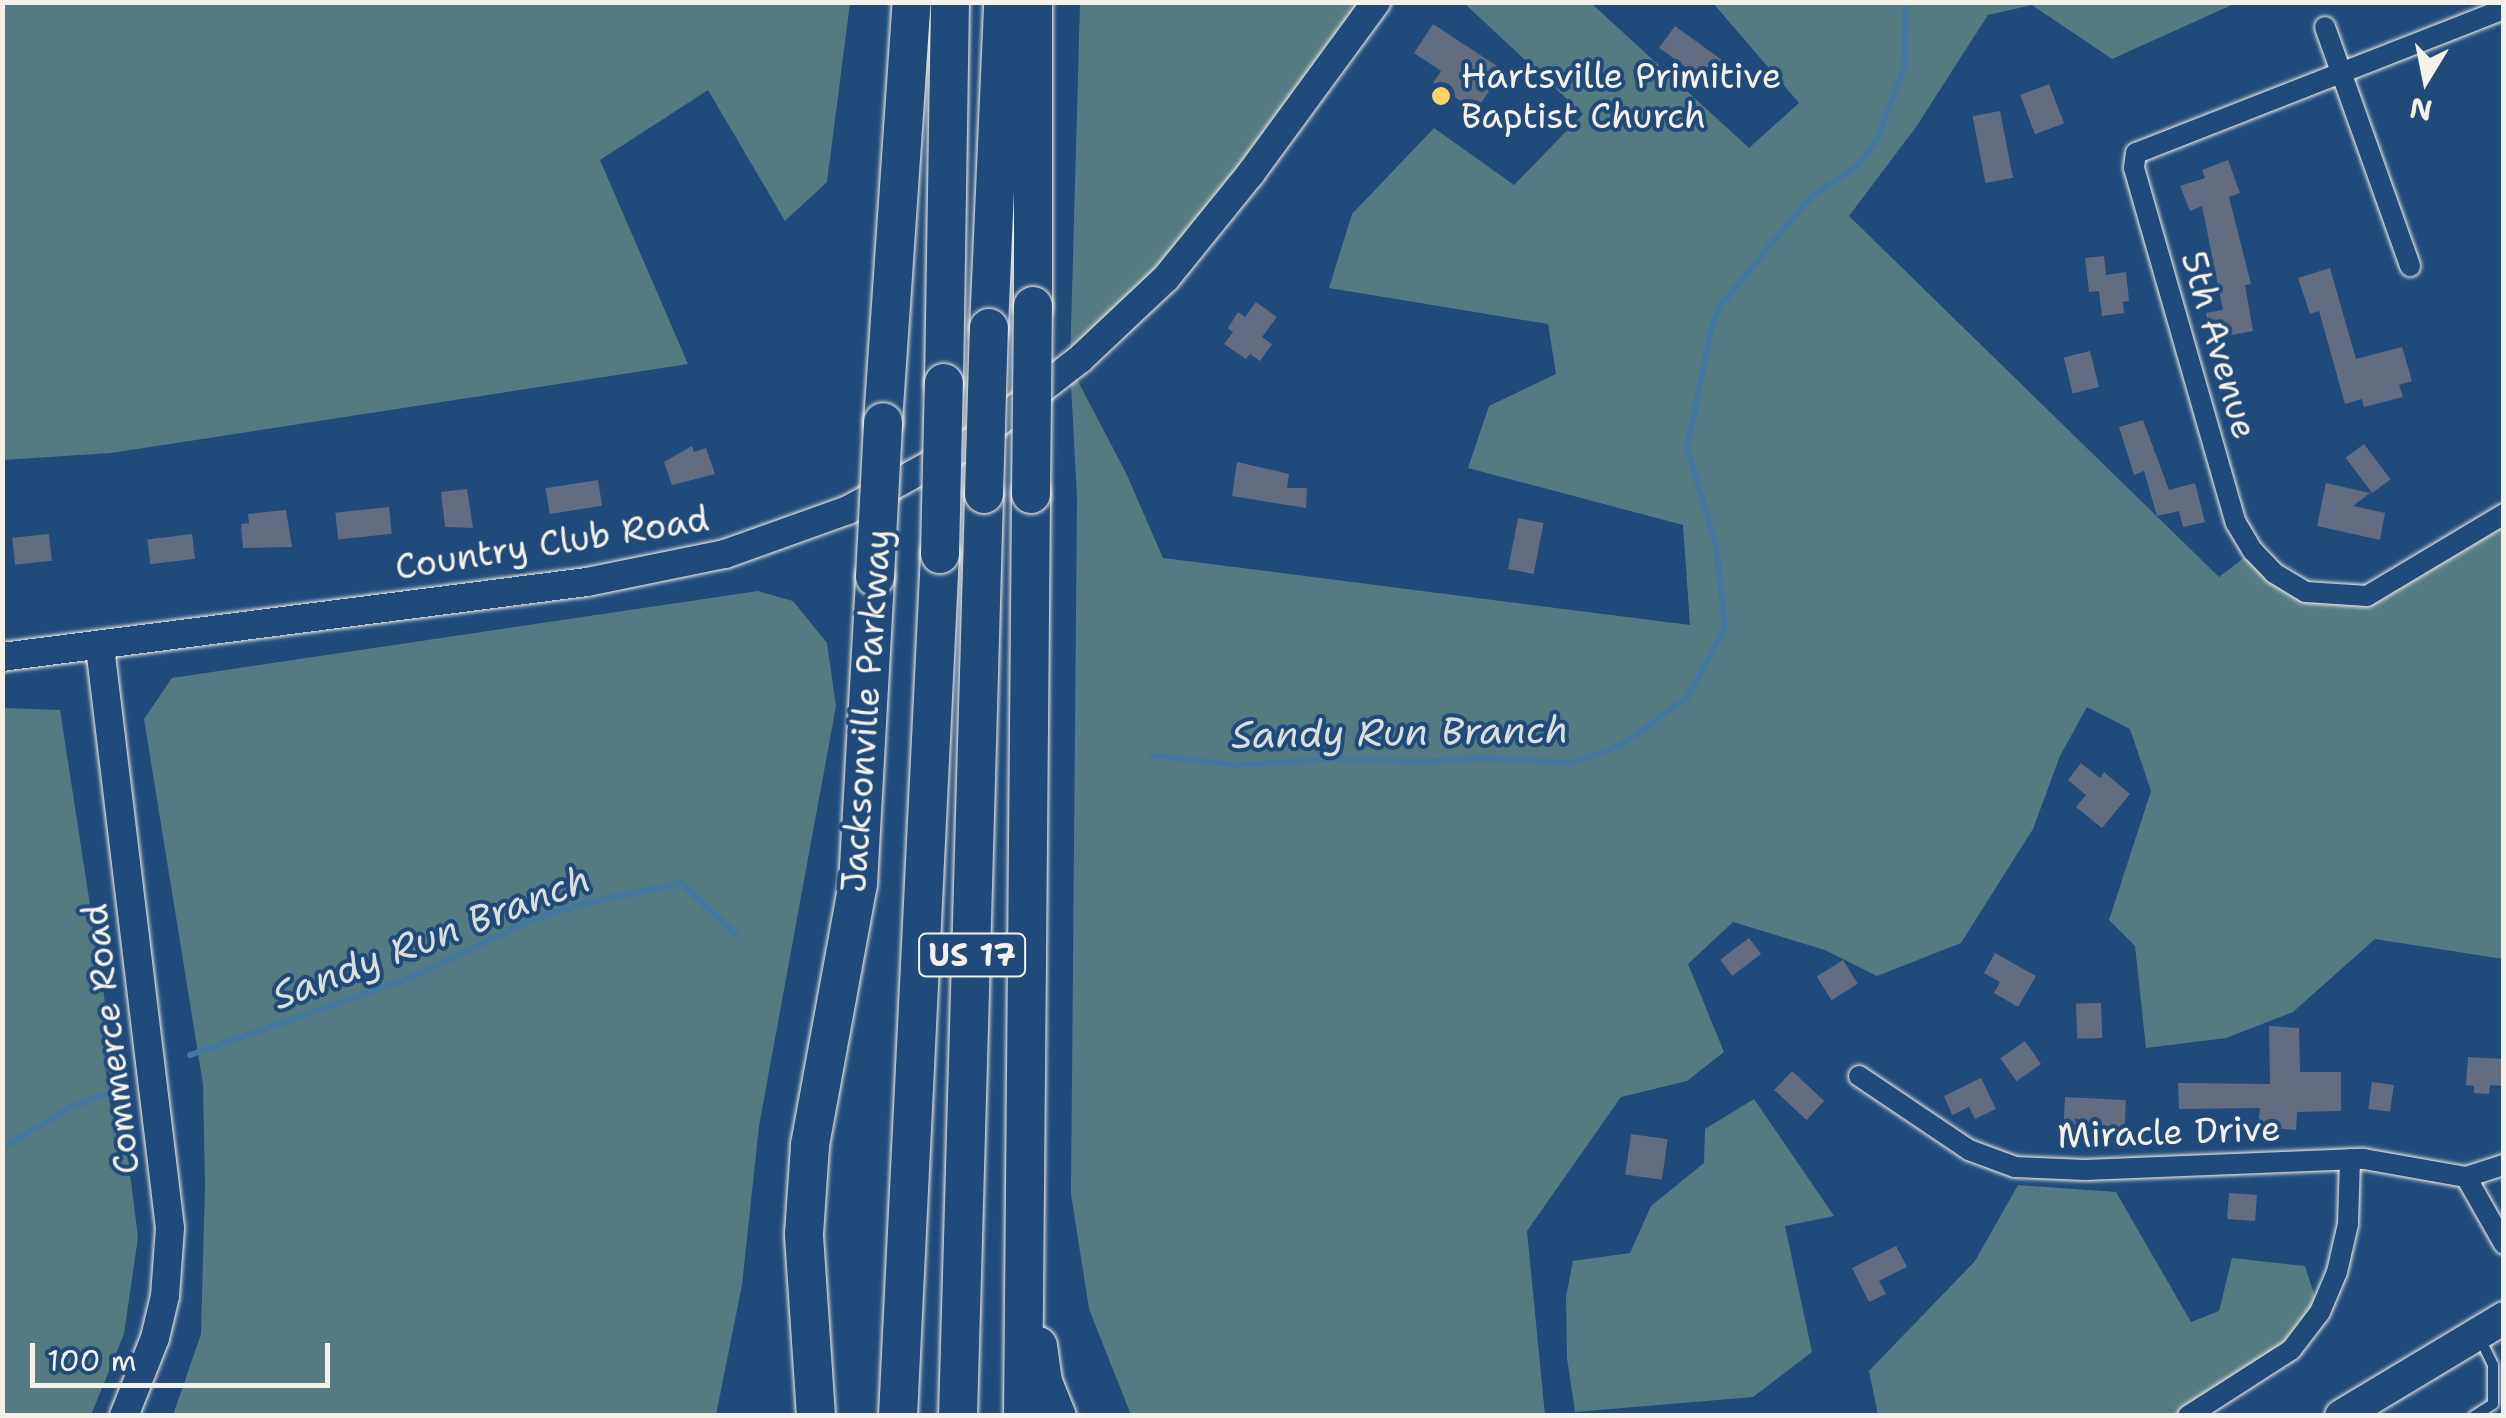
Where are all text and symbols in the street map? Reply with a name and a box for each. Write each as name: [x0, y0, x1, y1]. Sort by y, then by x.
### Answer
north arrow: [2376, 30, 2476, 130]
place label: Hartsville Primitive Baptist Church: [1461, 55, 1782, 137]
marker: Hartsville Primitive Baptist Church: [1430, 85, 1452, 107]
text: N: [2407, 89, 2435, 130]
street label: 5th Avenue: [2172, 246, 2266, 444]
street label: Country Club Road: [392, 497, 712, 589]
street label: Jacksonville Parkway: [832, 528, 900, 894]
water label: Sandy Run Branch: [1231, 706, 1569, 758]
water label: Sandy Run Branch: [265, 855, 597, 1019]
street label: Commerce Road: [74, 901, 148, 1177]
road number: US 17: [917, 928, 1027, 982]
street label: Miracle Drive: [2057, 1107, 2281, 1157]
scale bar: [35, 1323, 335, 1385]
text: 100 m: [47, 1340, 137, 1381]

